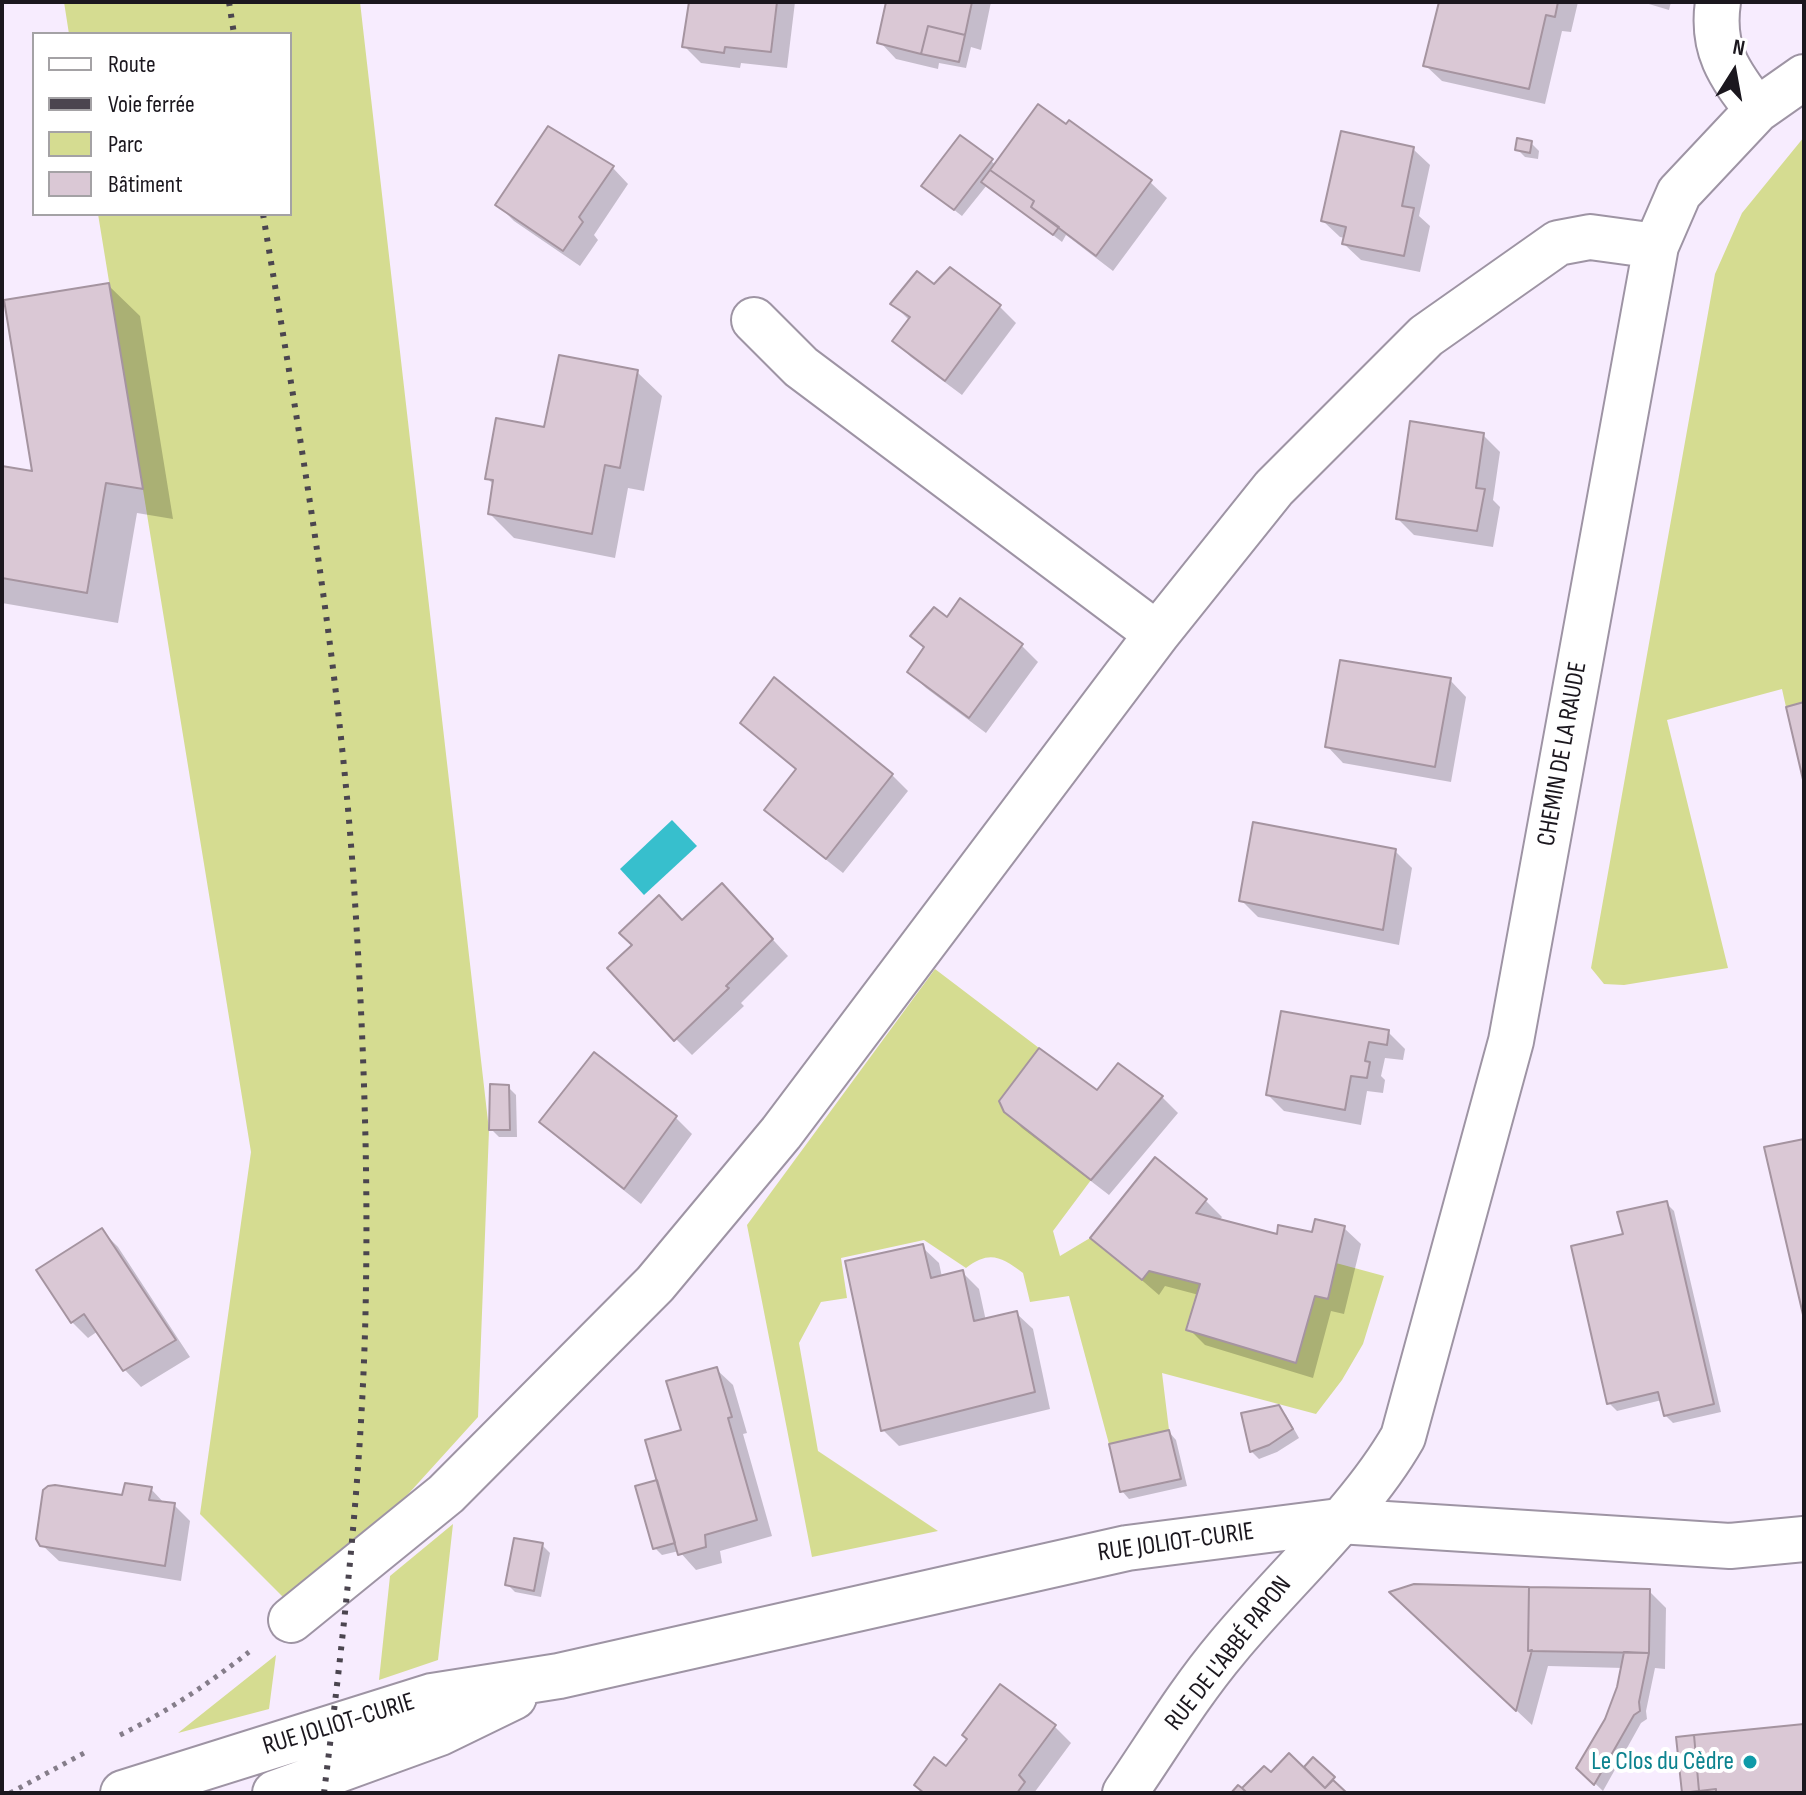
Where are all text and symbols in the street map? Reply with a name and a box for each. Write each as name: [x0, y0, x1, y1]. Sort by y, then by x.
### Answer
legend: [32, 32, 292, 216]
north arrow: [1694, 32, 1774, 112]
text: N: [1730, 34, 1747, 62]
text: Route: [108, 50, 156, 79]
text: Voie ferrée: [108, 90, 195, 119]
text: Parc: [108, 130, 143, 159]
text: Bâtiment: [108, 170, 183, 199]
street label: CHEMIN DE LA RAUDE: [1531, 659, 1595, 849]
street label: RUE JOLIOT-CURIE: [1096, 1517, 1256, 1569]
street label: RUE DE L'ABBÉ PAPON: [1159, 1571, 1299, 1737]
street label: RUE JOLIOT-CURIE: [259, 1687, 419, 1763]
place label: Le Clos du Cèdre: [1591, 1746, 1734, 1778]
marker: Le Clos du Cèdre: [1741, 1753, 1759, 1771]

